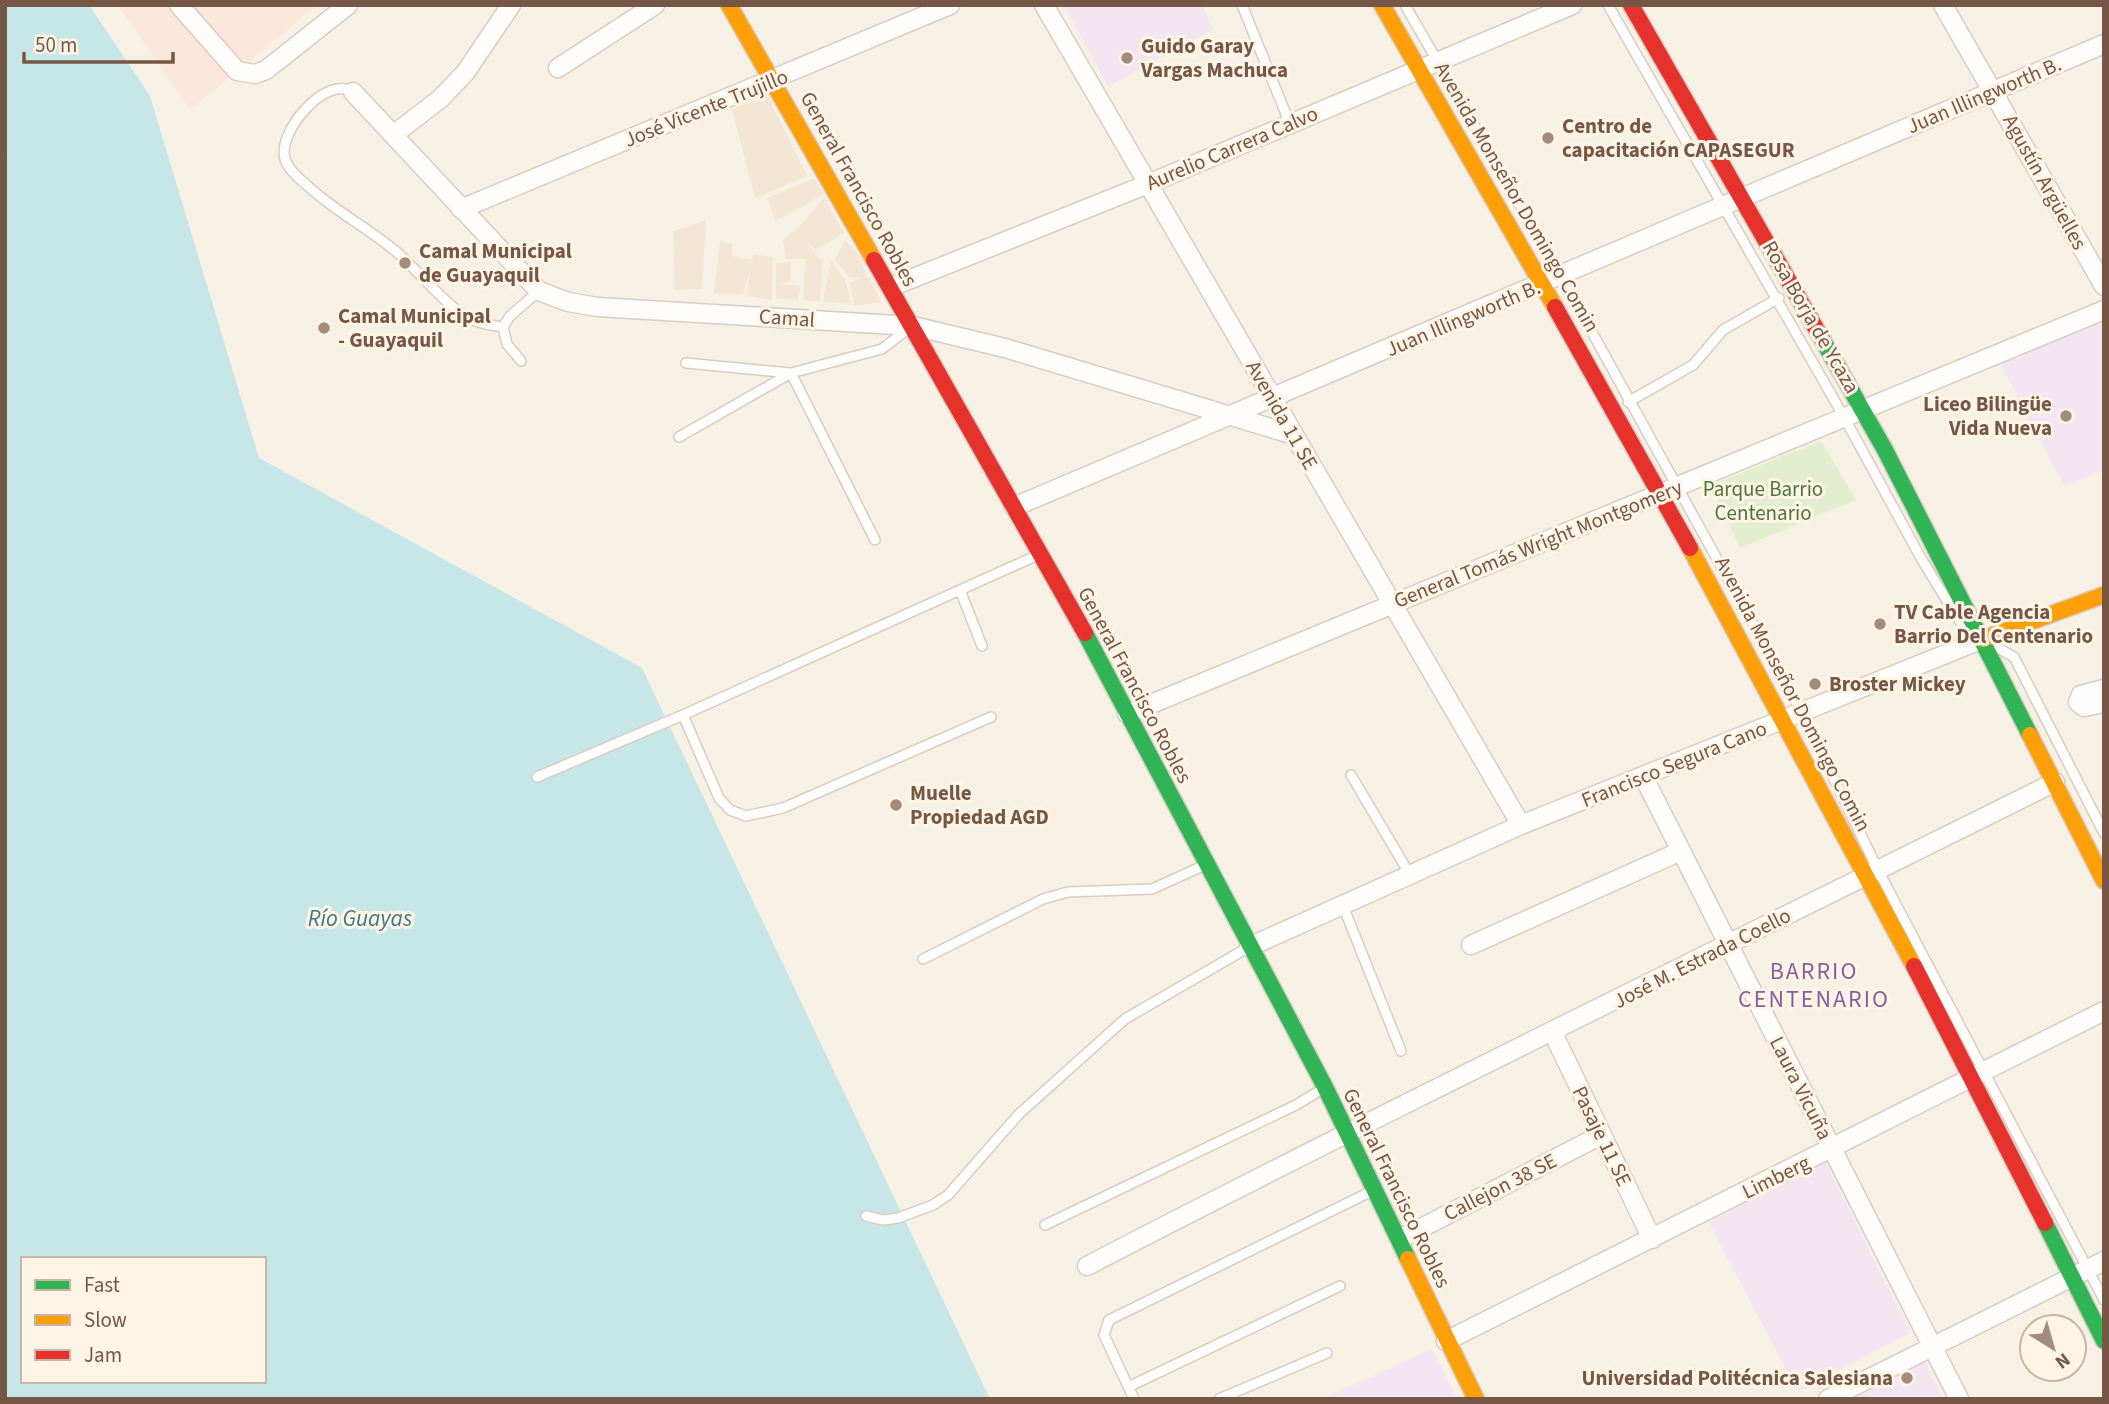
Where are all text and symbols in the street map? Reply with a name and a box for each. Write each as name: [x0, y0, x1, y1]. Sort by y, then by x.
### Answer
scale bar: [24, 21, 173, 65]
text: 50 m: [35, 30, 77, 60]
place label: Guido Garay Vargas Machuca: [1140, 31, 1288, 85]
street label: Juan Illingworth B.: [1902, 49, 2066, 141]
marker: Guido Garay Vargas Machuca: [1119, 50, 1135, 66]
street label: Avenida Monseñor Domingo Comin: [1427, 56, 1607, 338]
street label: José Vicente Trujillo: [619, 61, 793, 155]
street label: General Francisco Robles: [793, 86, 925, 292]
street label: Aurelio Carrera Calvo: [1141, 98, 1323, 198]
street label: Agustín Argüelles: [1995, 109, 2095, 255]
place label: Centro de capacitación CAPASEGUR: [1562, 111, 1795, 165]
marker: Centro de capacitación CAPASEGUR: [1540, 130, 1556, 146]
street label: Rosa Borja de Ycaza: [1755, 235, 1867, 399]
place label: Camal Municipal de Guayaquil: [419, 236, 572, 290]
marker: Camal Municipal de Guayaquil: [397, 255, 413, 271]
street label: Juan Illingworth B.: [1381, 272, 1545, 364]
place label: Camal Municipal - Guayaquil: [338, 301, 491, 355]
street label: Camal: [758, 301, 816, 335]
marker: Camal Municipal - Guayaquil: [316, 320, 332, 336]
street label: Avenida 11 SE: [1239, 355, 1325, 475]
place label: Liceo Bilingüe Vida Nueva: [1923, 389, 2052, 443]
marker: Liceo Bilingüe Vida Nueva: [2058, 408, 2074, 424]
street label: General Tomás Wright Montgomery: [1389, 472, 1687, 616]
park label: Parque Barrio Centenario: [1703, 474, 1823, 528]
street label: Avenida Monseñor Domingo Comin: [1707, 551, 1879, 837]
street label: General Francisco Robles: [1070, 581, 1200, 789]
place label: TV Cable Agencia Barrio Del Centenario: [1894, 597, 2093, 651]
marker: TV Cable Agencia Barrio Del Centenario: [1872, 616, 1888, 632]
place label: Broster Mickey: [1829, 669, 1966, 699]
marker: Broster Mickey: [1807, 676, 1823, 692]
street label: Francisco Segura Cano: [1577, 713, 1771, 815]
place label: Muelle Propiedad AGD: [910, 778, 1049, 832]
marker: Muelle Propiedad AGD: [888, 797, 904, 813]
street label: José M. Estrada Coello: [1608, 900, 1796, 1016]
water label: Río Guayas: [308, 902, 412, 935]
district label: BARRIO CENTENARIO: [1738, 954, 1890, 1017]
street label: Laura Vicuña: [1762, 1031, 1840, 1145]
street label: Pasaje 11 SE: [1565, 1081, 1639, 1191]
street label: General Francisco Robles: [1336, 1083, 1458, 1293]
street label: Callejon 38 SE: [1438, 1146, 1562, 1228]
street label: Limberg: [1737, 1147, 1816, 1206]
legend: [21, 1257, 266, 1383]
text: Fast: [84, 1270, 120, 1300]
text: Slow: [84, 1305, 127, 1335]
north arrow: [2018, 1313, 2088, 1383]
text: Jam: [84, 1340, 122, 1370]
text: N: [2049, 1346, 2076, 1375]
place label: Universidad Politécnica Salesiana: [1581, 1363, 1893, 1393]
marker: Universidad Politécnica Salesiana: [1899, 1370, 1915, 1386]

